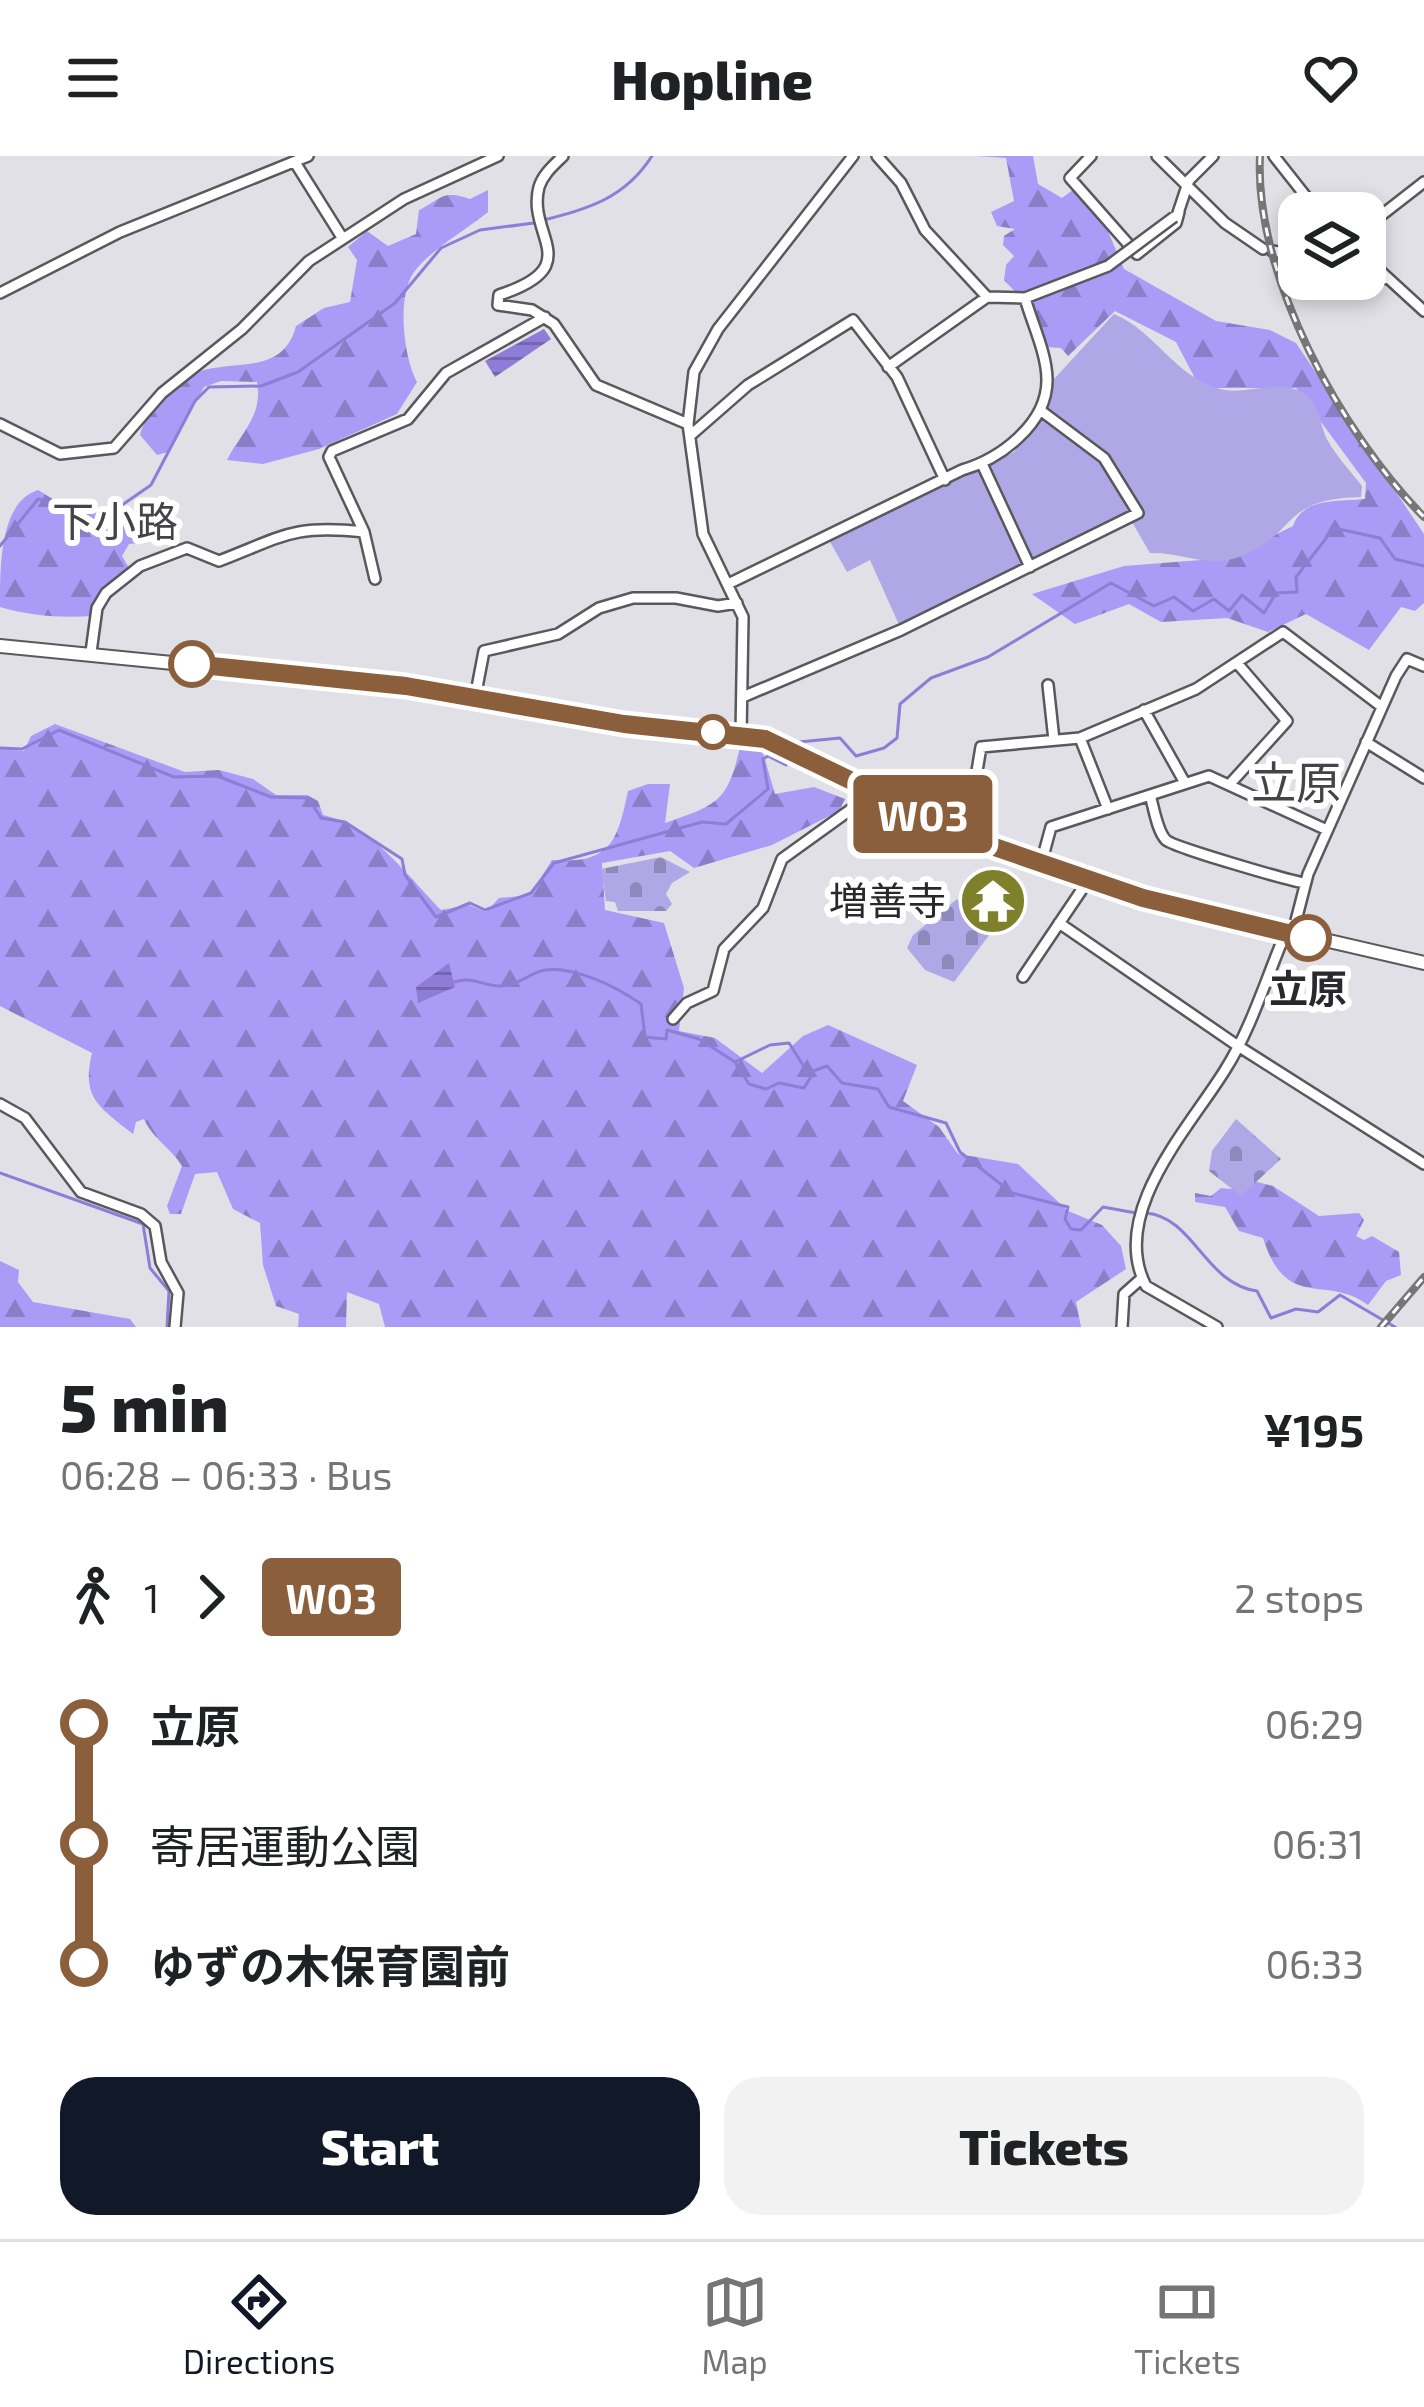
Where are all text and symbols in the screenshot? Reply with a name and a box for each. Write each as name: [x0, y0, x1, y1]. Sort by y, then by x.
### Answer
icon: menu: [60, 45, 126, 111]
icon: heart: [1298, 45, 1364, 111]
text: Hopline: [611, 46, 813, 111]
map controls: [1278, 192, 1386, 300]
button: layers: [1278, 192, 1386, 300]
district label: 下小路: [52, 495, 178, 545]
unlabelled marker: [170, 642, 214, 686]
unlabelled marker: [697, 716, 729, 748]
district label: 立原: [1251, 754, 1341, 808]
line badge: W03: [854, 775, 992, 853]
text: W03: [877, 789, 969, 839]
temple icon: 増善寺: [958, 866, 1028, 936]
place label: 増善寺: [829, 876, 946, 923]
marker: 立原: [1286, 916, 1330, 960]
place label: 立原: [1269, 964, 1347, 1011]
text: 5 min: [60, 1366, 229, 1445]
text: ¥195: [1263, 1402, 1364, 1456]
text: 06:28 – 06:33 · Bus: [60, 1451, 392, 1498]
icon: walk: [60, 1564, 126, 1630]
icon: forward: [178, 1564, 244, 1630]
text: W03: [286, 1572, 377, 1622]
text: 1: [144, 1574, 160, 1621]
text: 2 stops: [1234, 1574, 1364, 1621]
text: 立原: [150, 1698, 240, 1752]
text: 06:29: [1265, 1700, 1364, 1747]
text: 寄居運動公園: [150, 1818, 420, 1872]
text: 06:31: [1272, 1820, 1364, 1867]
text: ゆずの木保育園前: [150, 1938, 510, 1992]
text: 06:33: [1266, 1940, 1364, 1987]
button: Start: [60, 2077, 700, 2215]
button: Tickets: [724, 2077, 1364, 2215]
tab: Directions: [183, 2269, 335, 2381]
tab: Map: [702, 2269, 768, 2381]
tab: Tickets: [1134, 2269, 1241, 2381]

